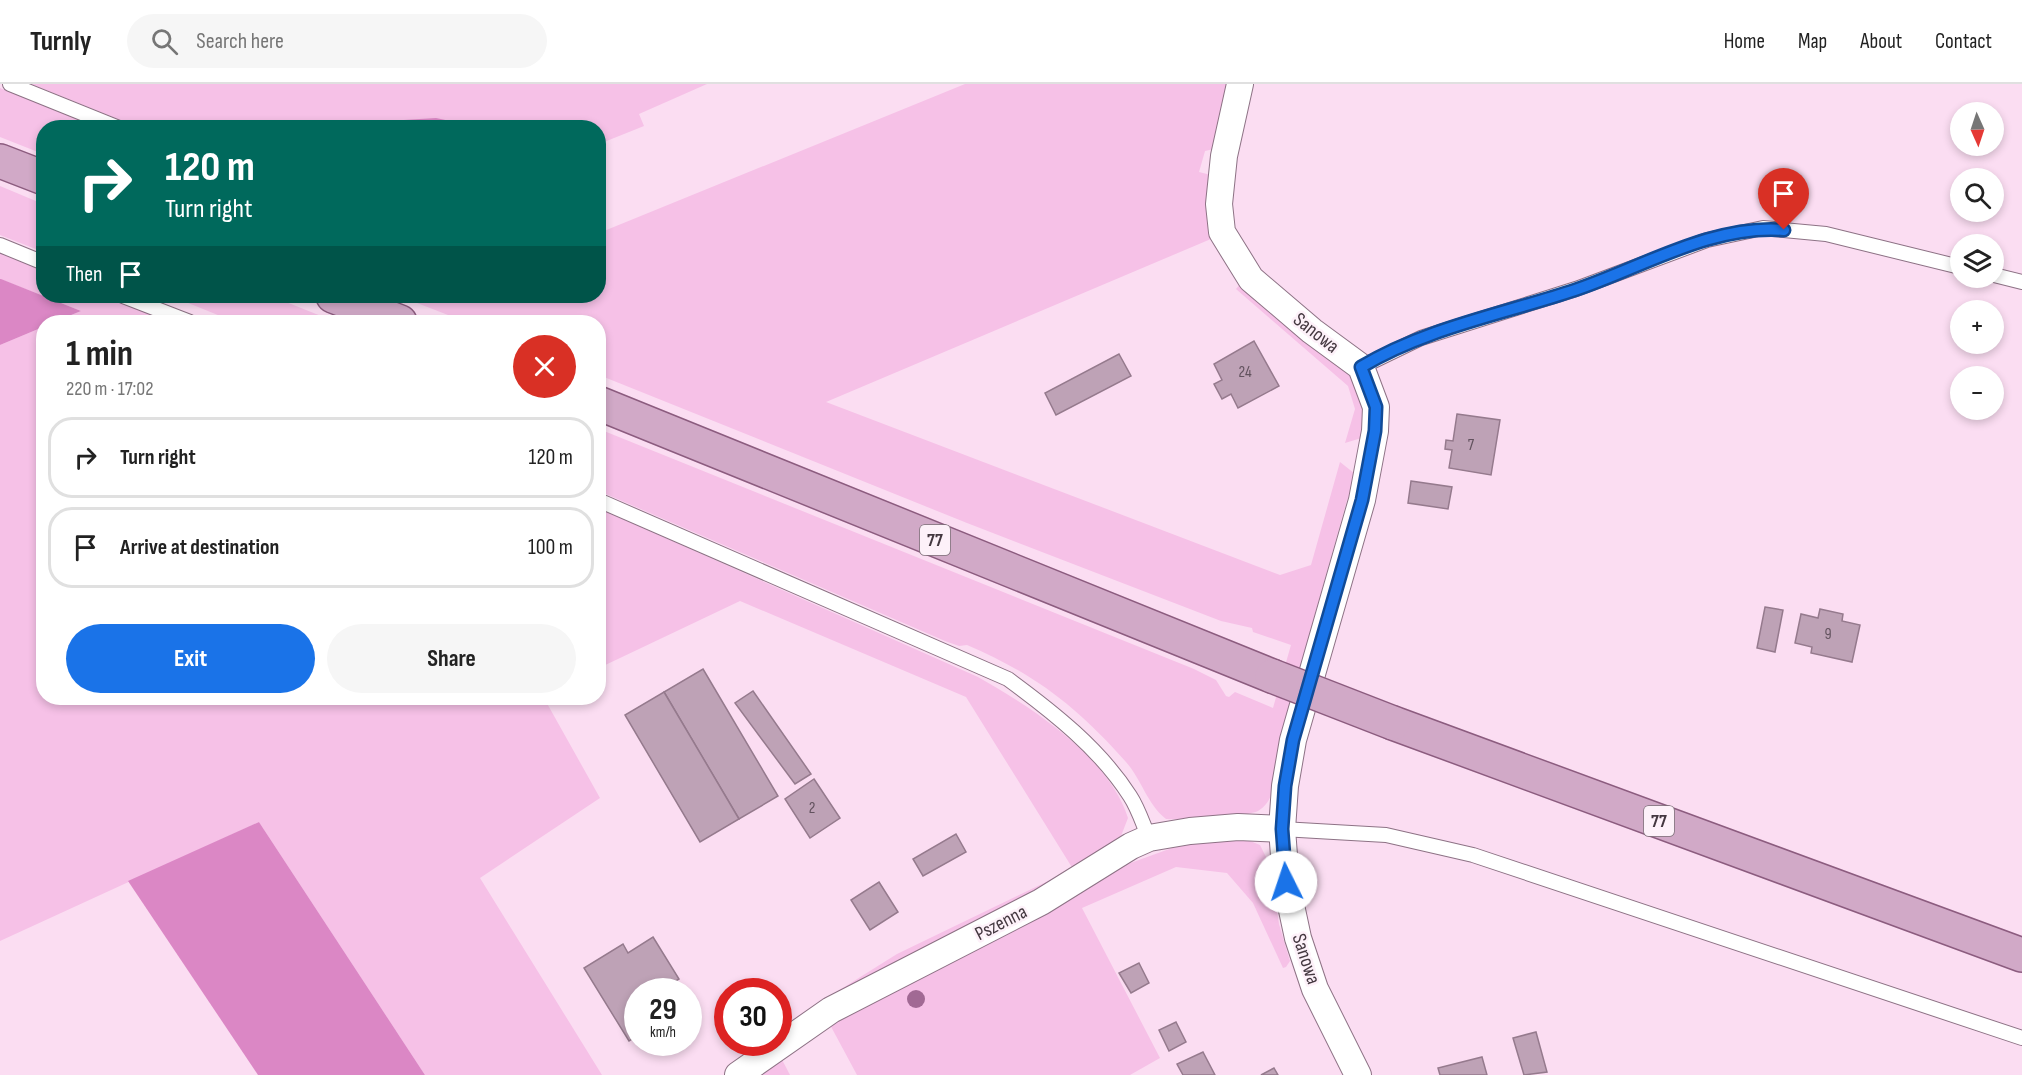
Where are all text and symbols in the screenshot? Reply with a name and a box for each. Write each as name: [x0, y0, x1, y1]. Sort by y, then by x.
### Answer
search box: [127, 14, 547, 68]
text: Turnly: [30, 25, 91, 58]
icon: search: [148, 25, 181, 58]
text: Search here: [196, 28, 284, 55]
text: Home: [1724, 29, 1765, 54]
text: Map: [1798, 29, 1827, 54]
text: About: [1860, 29, 1902, 54]
text: Contact: [1935, 29, 1992, 54]
north arrow: [1950, 102, 2004, 156]
map controls: [1950, 102, 2004, 420]
text: 120 m: [165, 142, 255, 193]
icon: right: [66, 144, 144, 222]
pin: [1758, 168, 1809, 230]
button: search: [1950, 168, 2004, 222]
icon: arrive: [1767, 177, 1800, 210]
text: Turn right: [165, 193, 252, 225]
button: layers: [1950, 234, 2004, 288]
icon: arrive: [114, 258, 147, 291]
text: Then: [66, 261, 102, 288]
button: +: [1950, 300, 2004, 354]
street label: Sanowa: [1288, 308, 1344, 358]
text: 1 min: [66, 333, 133, 376]
button: close: [513, 335, 576, 398]
house number: 24: [1238, 363, 1252, 382]
button: −: [1950, 366, 2004, 420]
text: 220 m · 17:02: [66, 377, 154, 401]
house number: 7: [1468, 436, 1475, 455]
icon: right: [69, 441, 102, 474]
text: Turn right: [120, 444, 196, 471]
text: 120 m: [529, 444, 573, 471]
road number: 77: [920, 525, 950, 555]
icon: arrive: [69, 531, 102, 564]
text: Arrive at destination: [120, 534, 279, 561]
text: 100 m: [528, 534, 573, 561]
button: Exit: [66, 624, 315, 693]
button: Share: [327, 624, 576, 693]
house number: 9: [1824, 625, 1832, 644]
house number: 2: [809, 799, 815, 818]
road number: 77: [1644, 806, 1674, 836]
position arrow: [1254, 850, 1318, 914]
street label: Pszenna: [971, 900, 1031, 946]
street label: Sanowa: [1287, 931, 1325, 987]
speed limit sign: 30: [714, 978, 792, 1056]
text: 29: [649, 992, 677, 1028]
text: km/h: [650, 1023, 676, 1042]

